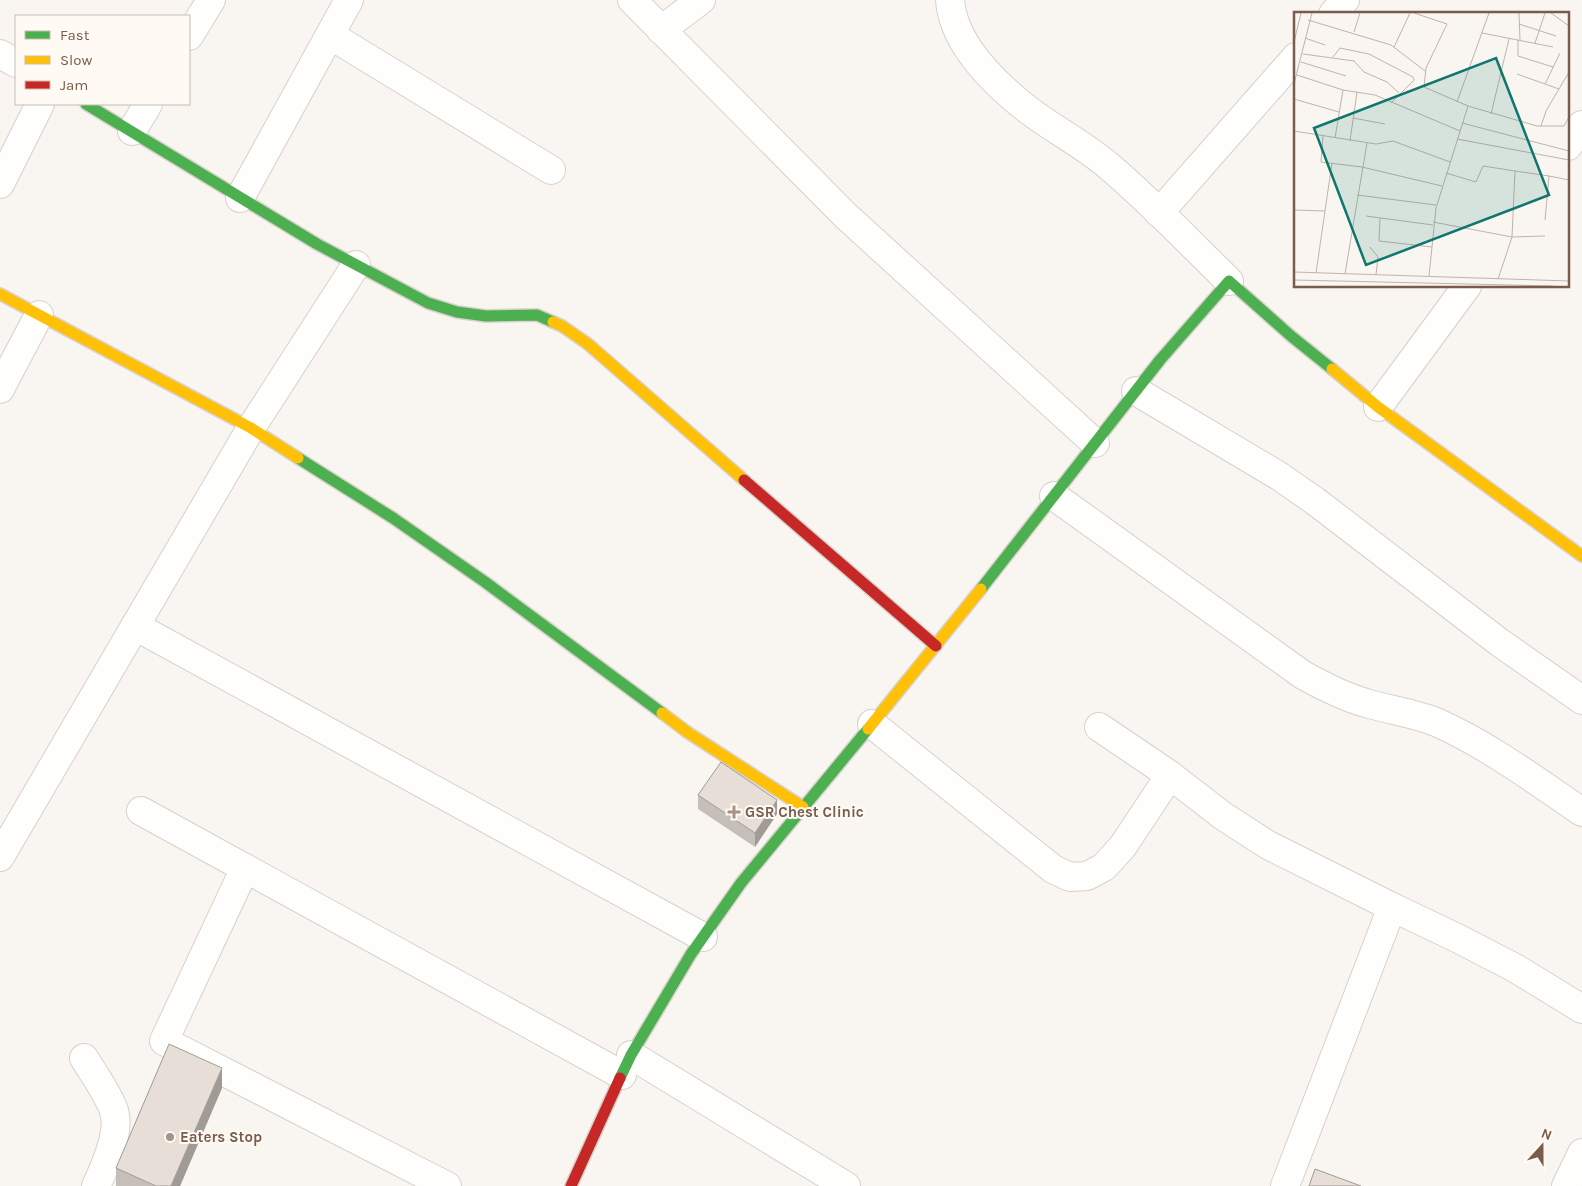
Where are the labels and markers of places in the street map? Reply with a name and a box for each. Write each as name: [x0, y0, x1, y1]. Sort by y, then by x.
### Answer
place label: GSR Chest Clinic: [745, 803, 864, 821]
marker: GSR Chest Clinic: [727, 805, 741, 819]
place label: Eaters Stop: [180, 1128, 262, 1146]
marker: Eaters Stop: [164, 1131, 176, 1143]

